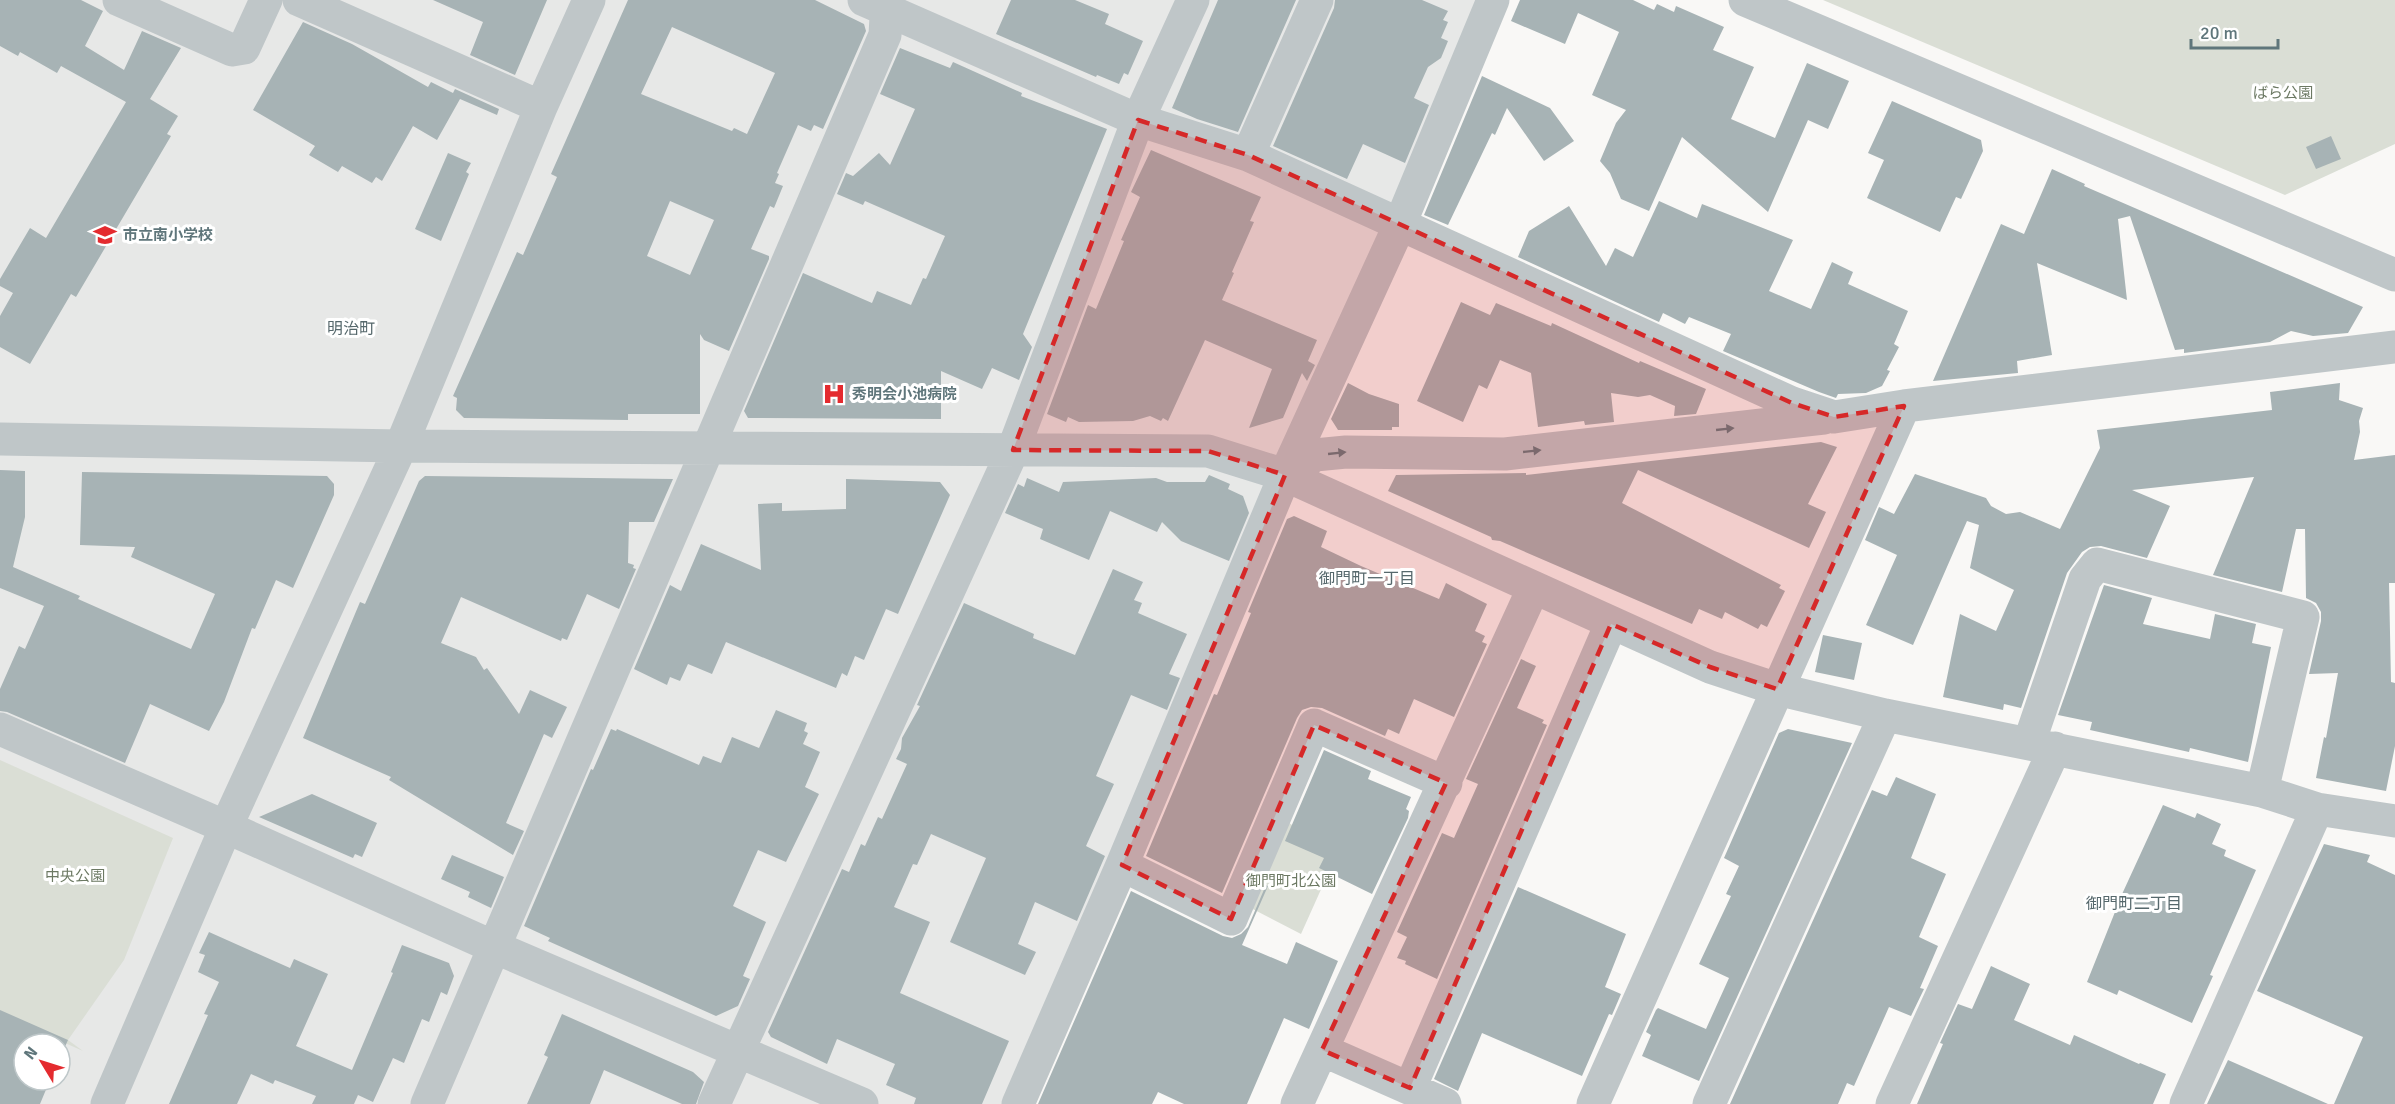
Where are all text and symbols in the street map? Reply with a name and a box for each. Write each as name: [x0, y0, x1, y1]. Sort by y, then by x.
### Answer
scale bar: [2191, 12, 2278, 50]
text: 20 m: [2200, 22, 2238, 44]
park label: ばら公園: [2253, 84, 2313, 102]
school or university icon: 市立南小学校: [92, 222, 118, 248]
place label: 市立南小学校: [123, 226, 213, 244]
district label: 明治町: [327, 319, 375, 339]
hospital icon: 秀明会小池病院: [821, 381, 847, 407]
place label: 秀明会小池病院: [852, 385, 957, 403]
one-way arrow: [1716, 424, 1735, 434]
one-way arrow: [1522, 446, 1541, 456]
one-way arrow: [1327, 448, 1346, 458]
district label: 御門町一丁目: [1319, 569, 1415, 589]
park label: 中央公園: [45, 867, 105, 885]
park label: 御門町北公園: [1246, 872, 1336, 890]
district label: 御門町二丁目: [2086, 894, 2182, 914]
north arrow: [12, 1032, 72, 1092]
text: N: [20, 1043, 42, 1064]

